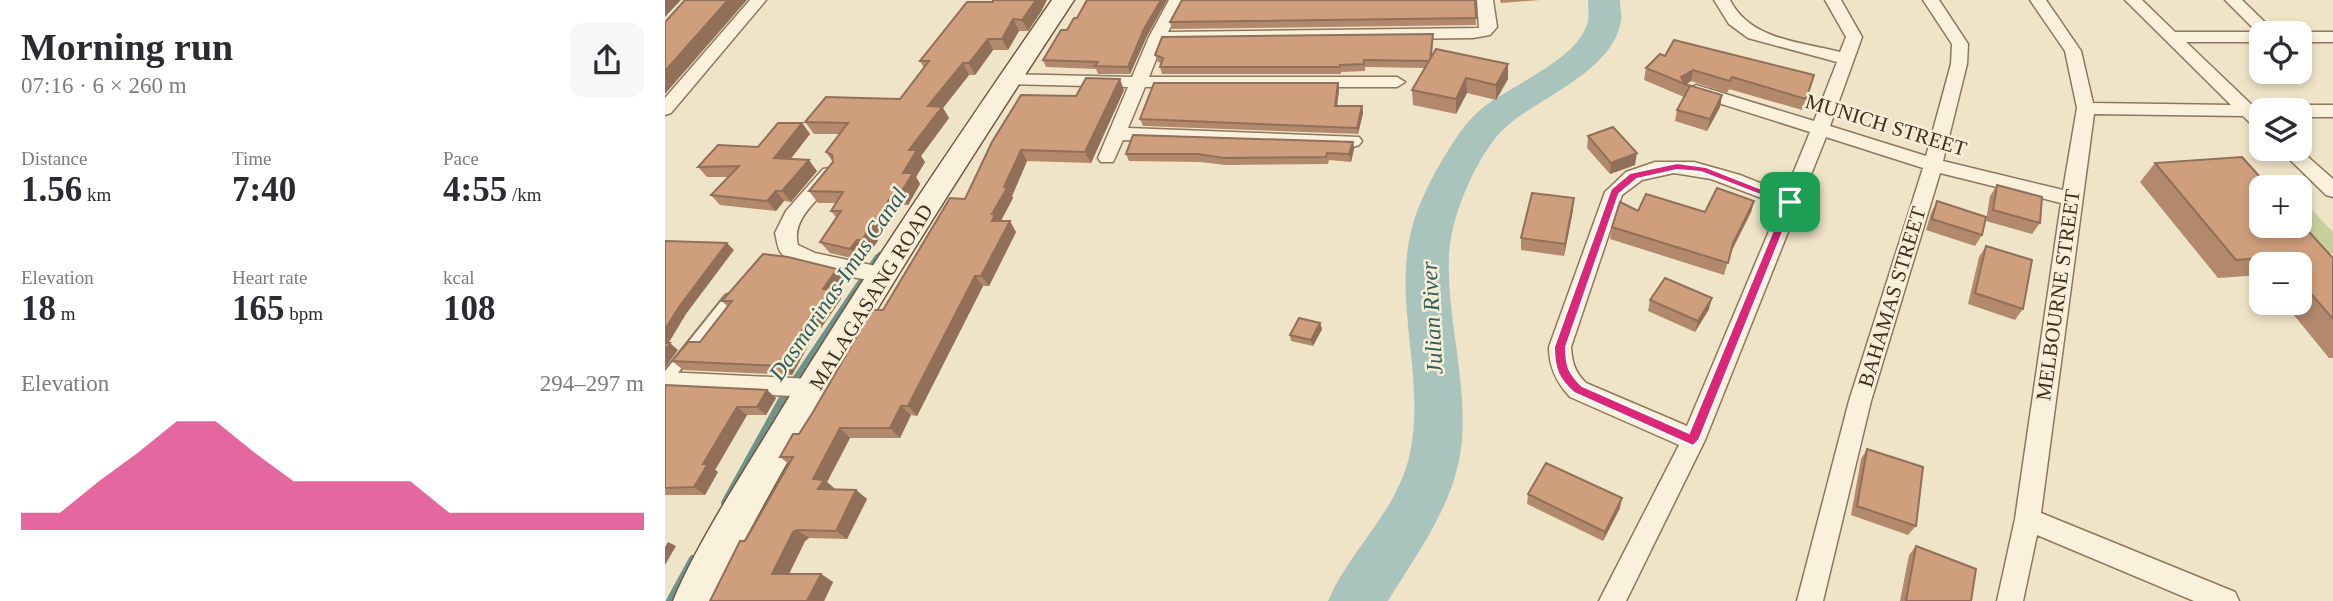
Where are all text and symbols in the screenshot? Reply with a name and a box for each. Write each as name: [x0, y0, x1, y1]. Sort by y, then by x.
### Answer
map controls: [2249, 21, 2312, 315]
button: locate: [2249, 21, 2312, 84]
button: share: [570, 23, 644, 97]
text: Morning run: [21, 26, 233, 68]
text: 07:16 · 6 × 260 m: [21, 73, 187, 98]
street label: MUNICH STREET: [1802, 89, 1970, 161]
button: layers: [2249, 98, 2312, 161]
text: Distance: [21, 148, 87, 169]
text: Time: [232, 148, 271, 169]
text: Pace: [443, 148, 479, 169]
text: 1.56: [21, 170, 82, 209]
text: 7:40: [232, 170, 296, 209]
text: 4:55: [443, 170, 507, 209]
pin: [1760, 172, 1820, 232]
button: +: [2249, 175, 2312, 238]
water label: Dasmarinas-Imus Canal: [764, 183, 912, 386]
icon: arrive: [1771, 183, 1809, 221]
text: km: [82, 184, 111, 205]
text: /km: [507, 184, 541, 205]
street label: MELBOURNE STREET: [2031, 188, 2085, 402]
street label: MALAGASANG ROAD: [804, 200, 938, 394]
street label: BAHAMAS STREET: [1853, 204, 1931, 390]
button: −: [2249, 252, 2312, 315]
water label: Julian River: [1417, 260, 1447, 375]
text: Elevation: [21, 267, 94, 288]
text: Heart rate: [232, 267, 307, 288]
text: kcal: [443, 267, 475, 288]
text: 18: [21, 289, 56, 328]
text: 165: [232, 289, 285, 328]
text: 108: [443, 289, 496, 328]
text: m: [56, 303, 76, 324]
text: bpm: [285, 303, 323, 324]
text: Elevation: [21, 371, 109, 396]
text: 294–297 m: [540, 371, 644, 396]

